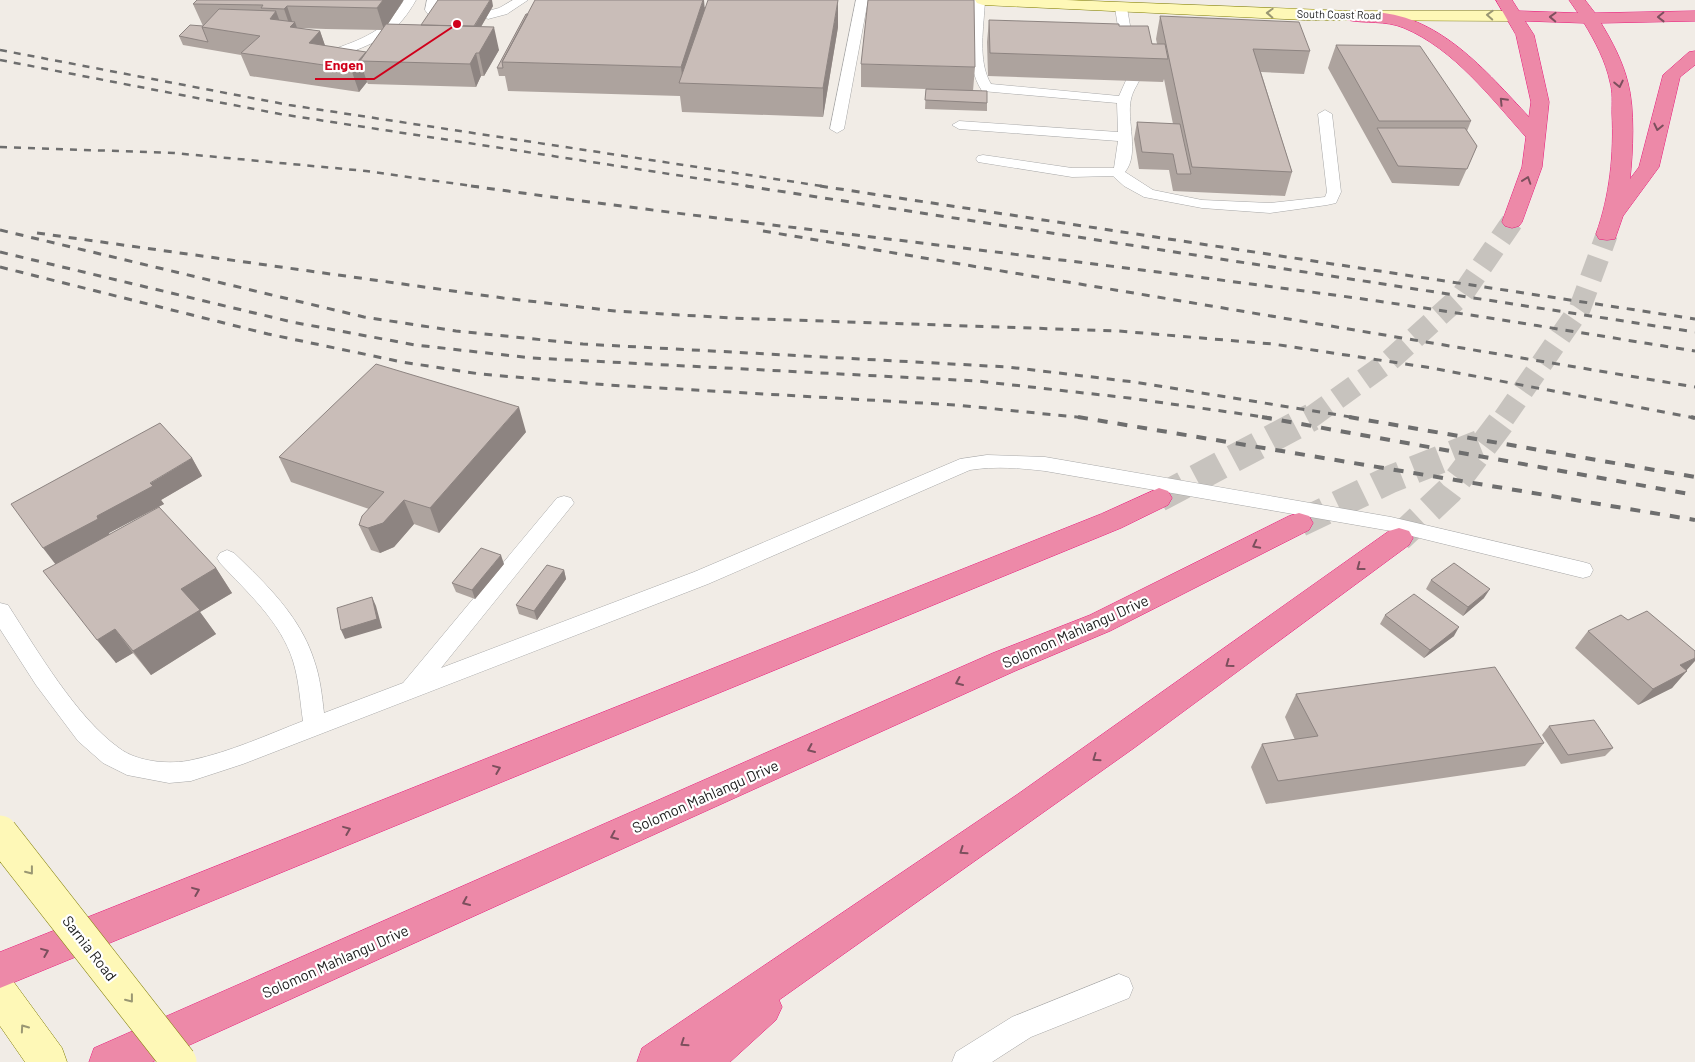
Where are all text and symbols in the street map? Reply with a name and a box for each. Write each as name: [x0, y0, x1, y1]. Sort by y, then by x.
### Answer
one-way arrow: [1265, 7, 1273, 18]
street label: South Coast Road: [1297, 7, 1381, 21]
one-way arrow: [1486, 10, 1494, 20]
one-way arrow: [1548, 12, 1556, 23]
one-way arrow: [1657, 12, 1664, 22]
callout: Engen: [315, 50, 374, 79]
text: Engen: [325, 56, 363, 73]
one-way arrow: [1613, 80, 1623, 89]
one-way arrow: [1500, 98, 1509, 107]
one-way arrow: [1654, 123, 1664, 131]
one-way arrow: [1521, 176, 1531, 185]
one-way arrow: [1252, 539, 1261, 549]
one-way arrow: [1356, 561, 1366, 570]
street label: Solomon Mahlangu Drive: [999, 591, 1151, 671]
one-way arrow: [1225, 658, 1235, 667]
one-way arrow: [955, 676, 964, 687]
one-way arrow: [807, 742, 816, 753]
one-way arrow: [1093, 751, 1102, 761]
street label: Solomon Mahlangu Drive: [629, 756, 781, 836]
one-way arrow: [492, 765, 501, 775]
one-way arrow: [342, 826, 350, 836]
one-way arrow: [610, 830, 619, 841]
one-way arrow: [960, 845, 969, 854]
one-way arrow: [24, 866, 33, 875]
one-way arrow: [191, 887, 200, 897]
one-way arrow: [462, 896, 471, 907]
street label: Sarnia Road: [59, 912, 121, 984]
street label: Solomon Mahlangu Drive: [259, 921, 411, 1001]
one-way arrow: [40, 947, 49, 958]
one-way arrow: [125, 993, 133, 1002]
one-way arrow: [21, 1024, 30, 1034]
one-way arrow: [680, 1037, 690, 1046]

